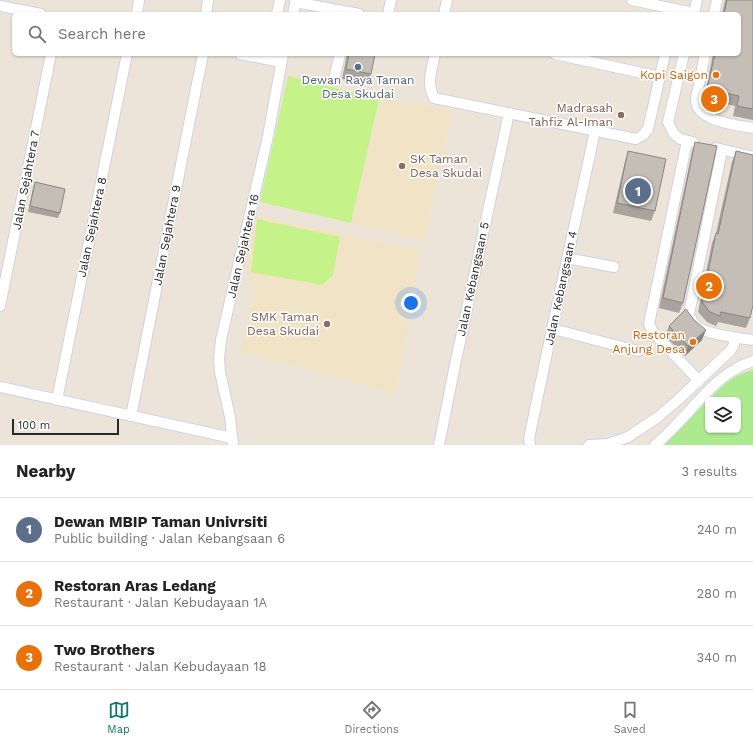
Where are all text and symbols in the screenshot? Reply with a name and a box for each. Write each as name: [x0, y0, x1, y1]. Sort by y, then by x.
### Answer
search box: [12, 12, 741, 56]
icon: search: [26, 23, 48, 45]
text: Search here: [58, 25, 146, 43]
marker: Dewan Raya Taman Desa Skudai: [353, 62, 363, 72]
place label: Kopi Saigon: [640, 68, 708, 82]
marker: Kopi Saigon: [711, 70, 721, 80]
place label: Dewan Raya Taman Desa Skudai: [302, 73, 414, 101]
pin: 3: [701, 84, 727, 114]
place label: Madrasah Tahfiz Al-Iman: [529, 101, 613, 129]
marker: Madrasah Tahfiz Al-Iman: [616, 110, 626, 120]
street label: Jalan Sejahtera 7: [10, 129, 43, 231]
place label: SK Taman Desa Skudai: [410, 152, 482, 180]
marker: SK Taman Desa Skudai: [397, 161, 407, 171]
street label: Jalan Sejahtera 8: [75, 176, 109, 278]
pin: 1: [625, 176, 651, 206]
street label: Jalan Sejahtera 9: [150, 184, 184, 286]
street label: Jalan Sejahtera 16: [224, 193, 262, 299]
street label: Jalan Kebangsaan 5: [454, 221, 492, 337]
street label: Jalan Kebangsaan 4: [542, 230, 580, 346]
pin: 2: [696, 271, 722, 301]
your location: [401, 293, 421, 313]
place label: SMK Taman Desa Skudai: [247, 310, 319, 338]
marker: SMK Taman Desa Skudai: [322, 319, 332, 329]
place label: Restoran Anjung Desa: [612, 328, 685, 356]
marker: Restoran Anjung Desa: [688, 337, 698, 347]
map controls: [705, 397, 741, 433]
button: layers: [705, 397, 741, 433]
scale bar: [12, 417, 119, 436]
text: 100 m: [18, 419, 50, 432]
text: Nearby: [16, 461, 75, 481]
text: 3 results: [682, 464, 737, 479]
text: Dewan MBIP Taman Univrsiti: [54, 513, 267, 531]
text: 1: [26, 522, 32, 537]
text: 240 m: [697, 522, 737, 537]
text: Public building · Jalan Kebangsaan 6: [54, 531, 285, 546]
text: Restoran Aras Ledang: [54, 577, 216, 595]
text: 2: [25, 586, 33, 601]
text: 280 m: [697, 586, 737, 601]
text: Restaurant · Jalan Kebudayaan 1A: [54, 595, 267, 610]
text: Two Brothers: [54, 641, 155, 659]
text: 3: [25, 650, 33, 665]
text: 340 m: [697, 650, 737, 665]
text: Restaurant · Jalan Kebudayaan 18: [54, 659, 267, 674]
tab: Map: [107, 699, 130, 736]
tab: Directions: [345, 699, 399, 736]
tab: Saved: [614, 699, 646, 736]

